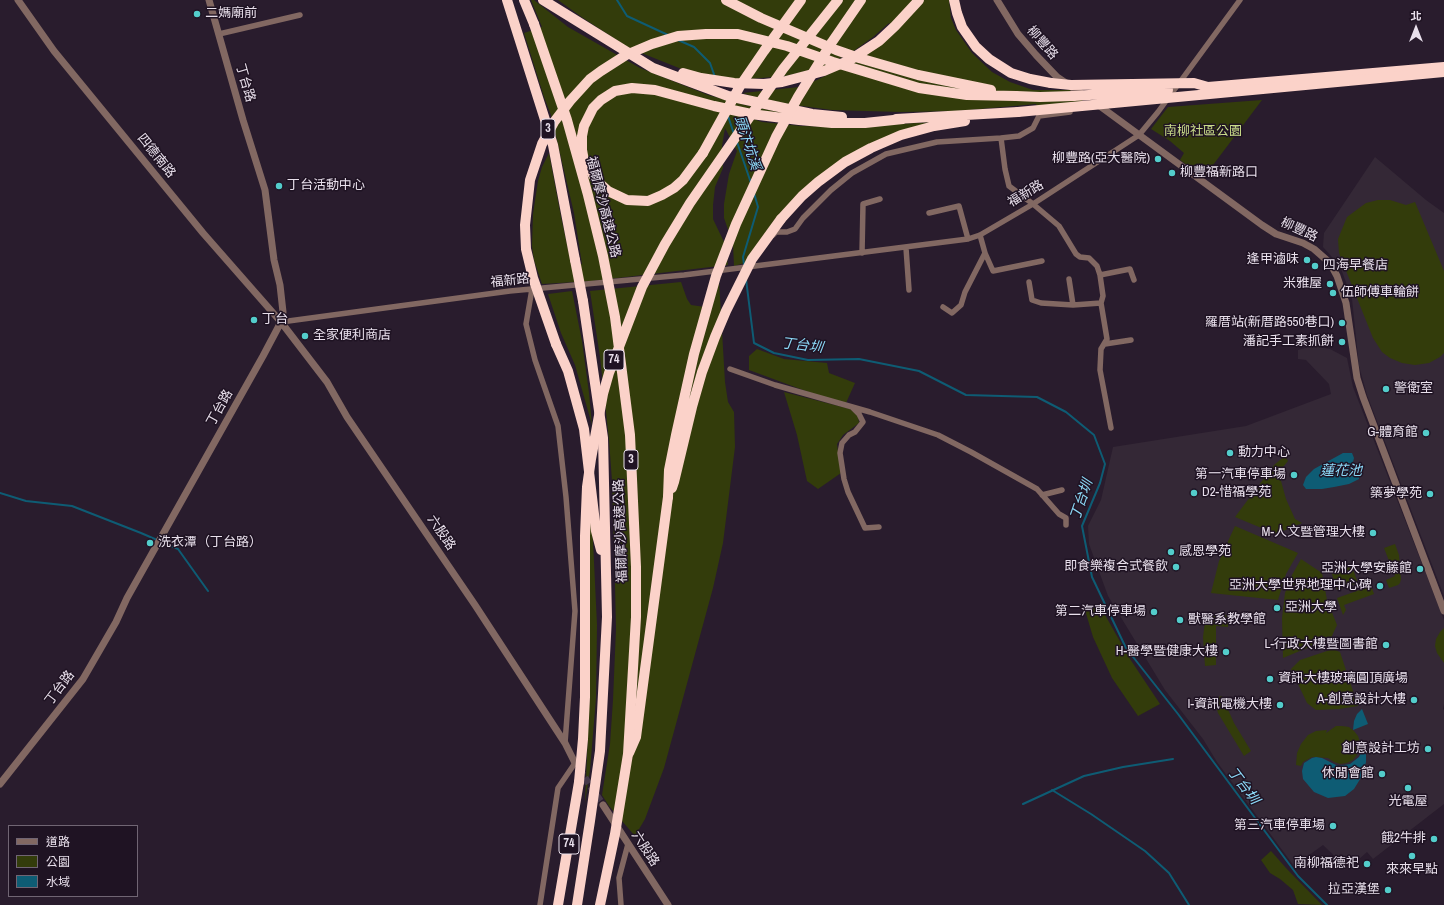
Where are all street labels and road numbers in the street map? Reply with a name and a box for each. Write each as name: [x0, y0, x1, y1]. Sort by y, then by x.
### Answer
street label: 柳豐路: [1023, 23, 1061, 63]
street label: 丁台路: [232, 62, 258, 104]
road number: 3: [541, 119, 555, 139]
street label: 四德南路: [134, 131, 178, 181]
street label: 福爾摩沙高速公路: [583, 155, 623, 259]
street label: 福新路: [1005, 177, 1047, 211]
street label: 柳豐路: [1278, 215, 1320, 245]
street label: 福新路: [490, 271, 530, 291]
road number: 74: [604, 350, 624, 370]
street label: 丁台路: [204, 387, 236, 429]
road number: 3: [624, 450, 638, 470]
street label: 福爾摩沙高速公路: [611, 479, 631, 583]
street label: 六股路: [424, 512, 458, 554]
street label: 丁台路: [42, 668, 78, 708]
street label: 六股路: [628, 828, 662, 870]
road number: 74: [559, 834, 579, 854]

